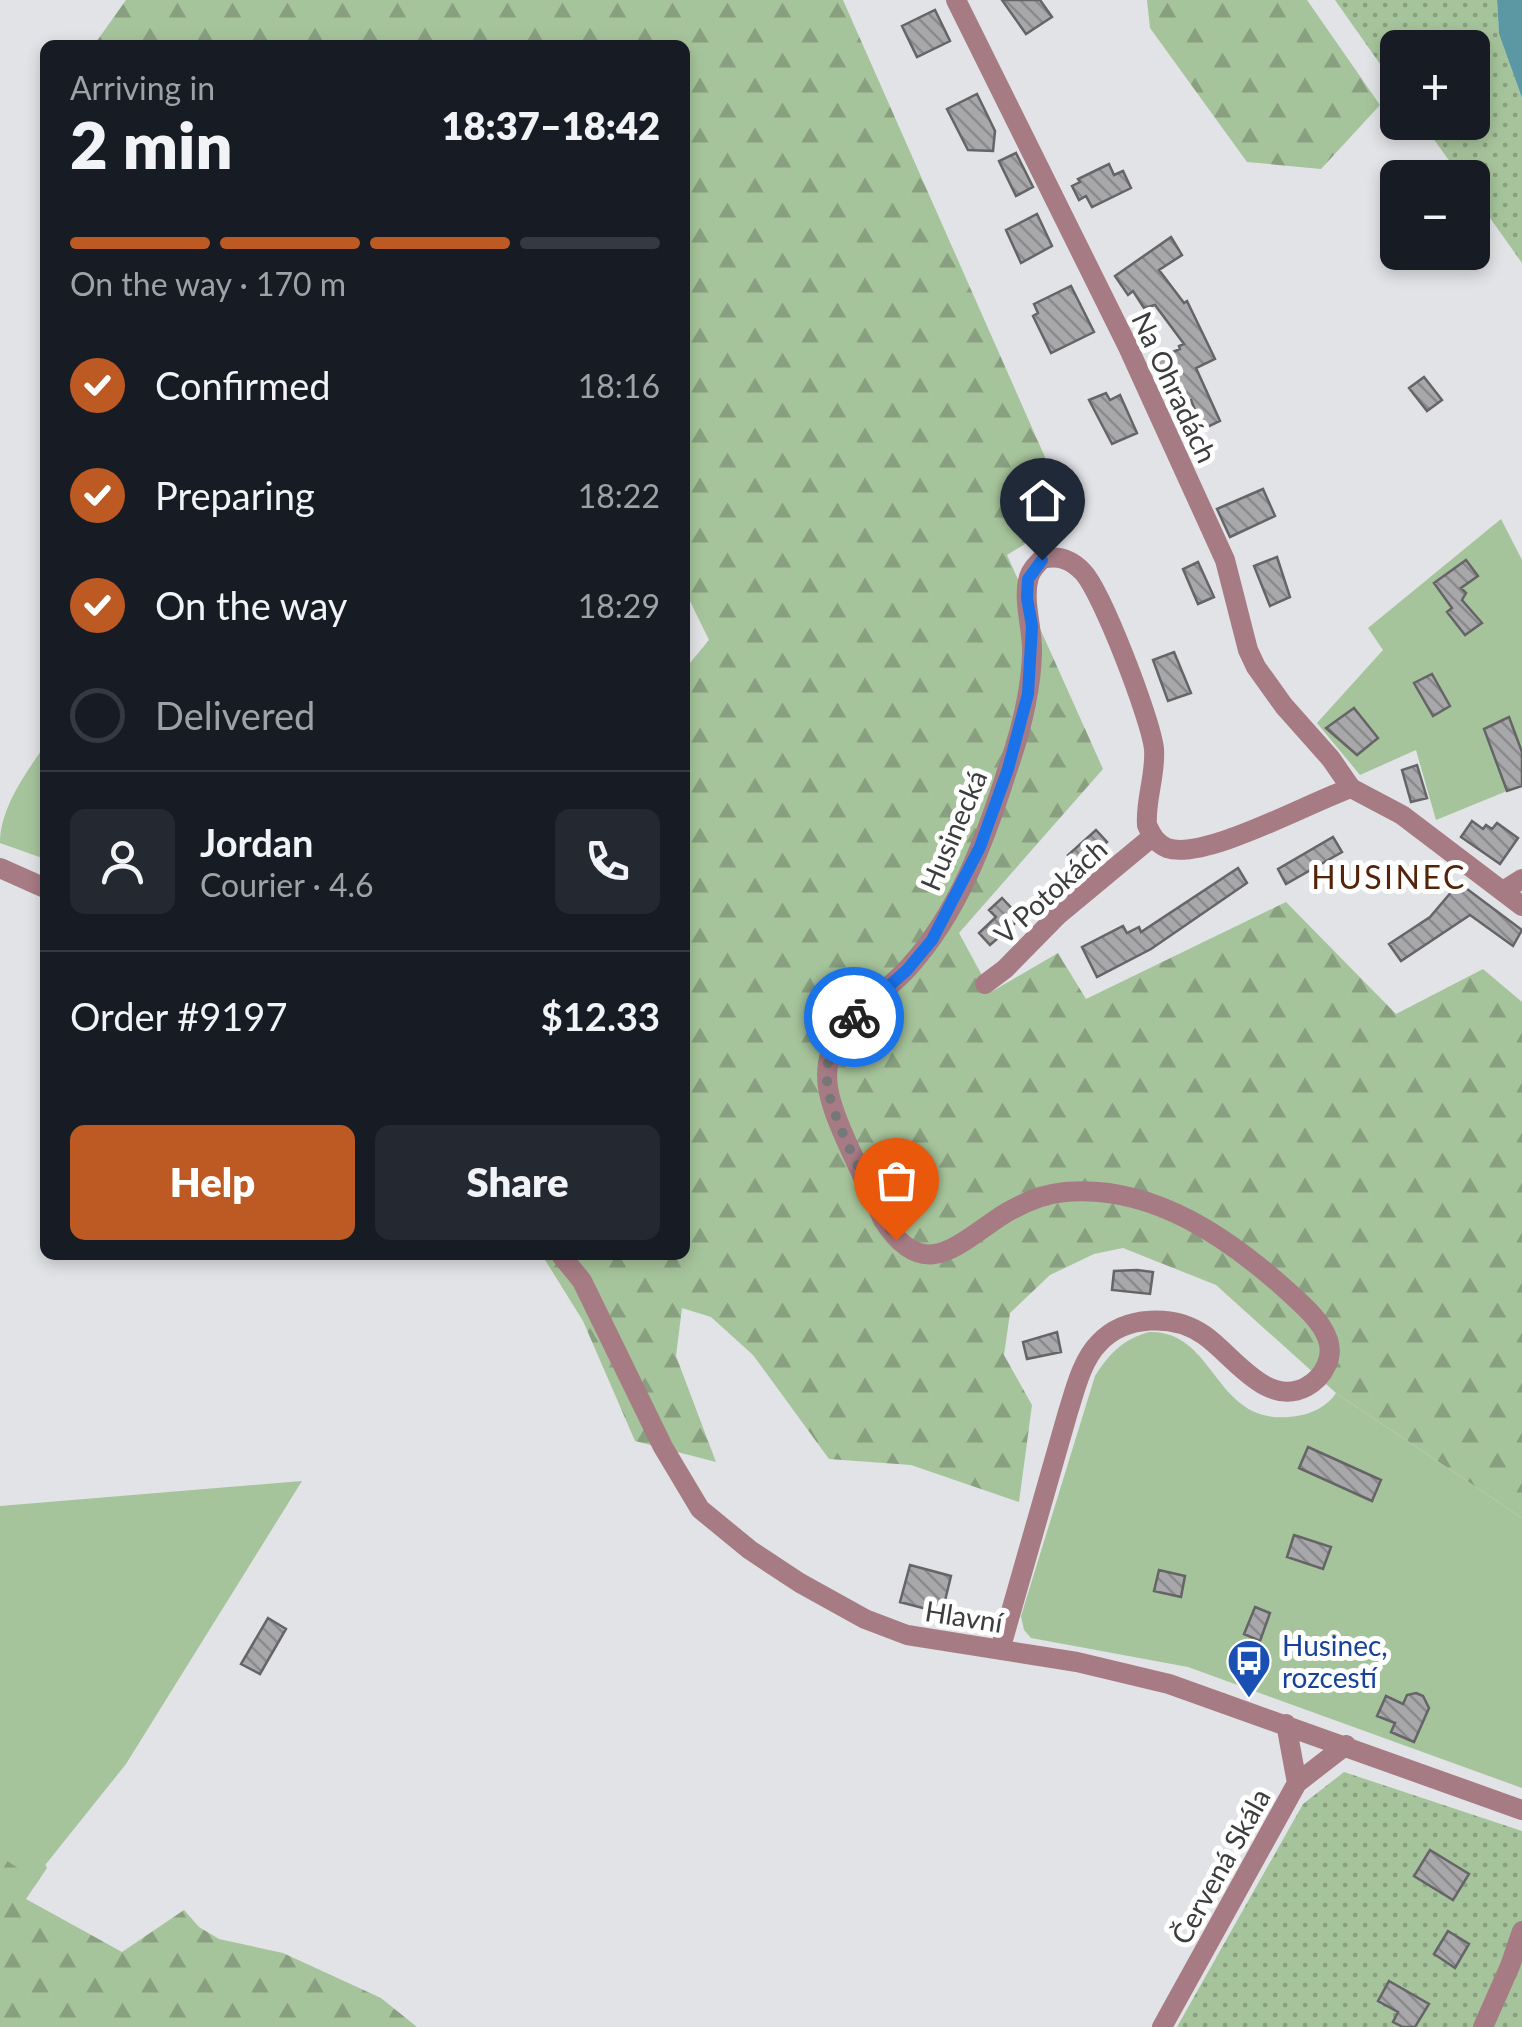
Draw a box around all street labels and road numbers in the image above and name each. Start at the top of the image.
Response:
street label: Na Ohradách [1125,306,1225,468]
street label: Husinecká [912,765,994,895]
street label: V Potokách [987,832,1113,950]
street label: Hlavní [923,1593,1007,1639]
street label: Červená Skála [1163,1782,1277,1950]

